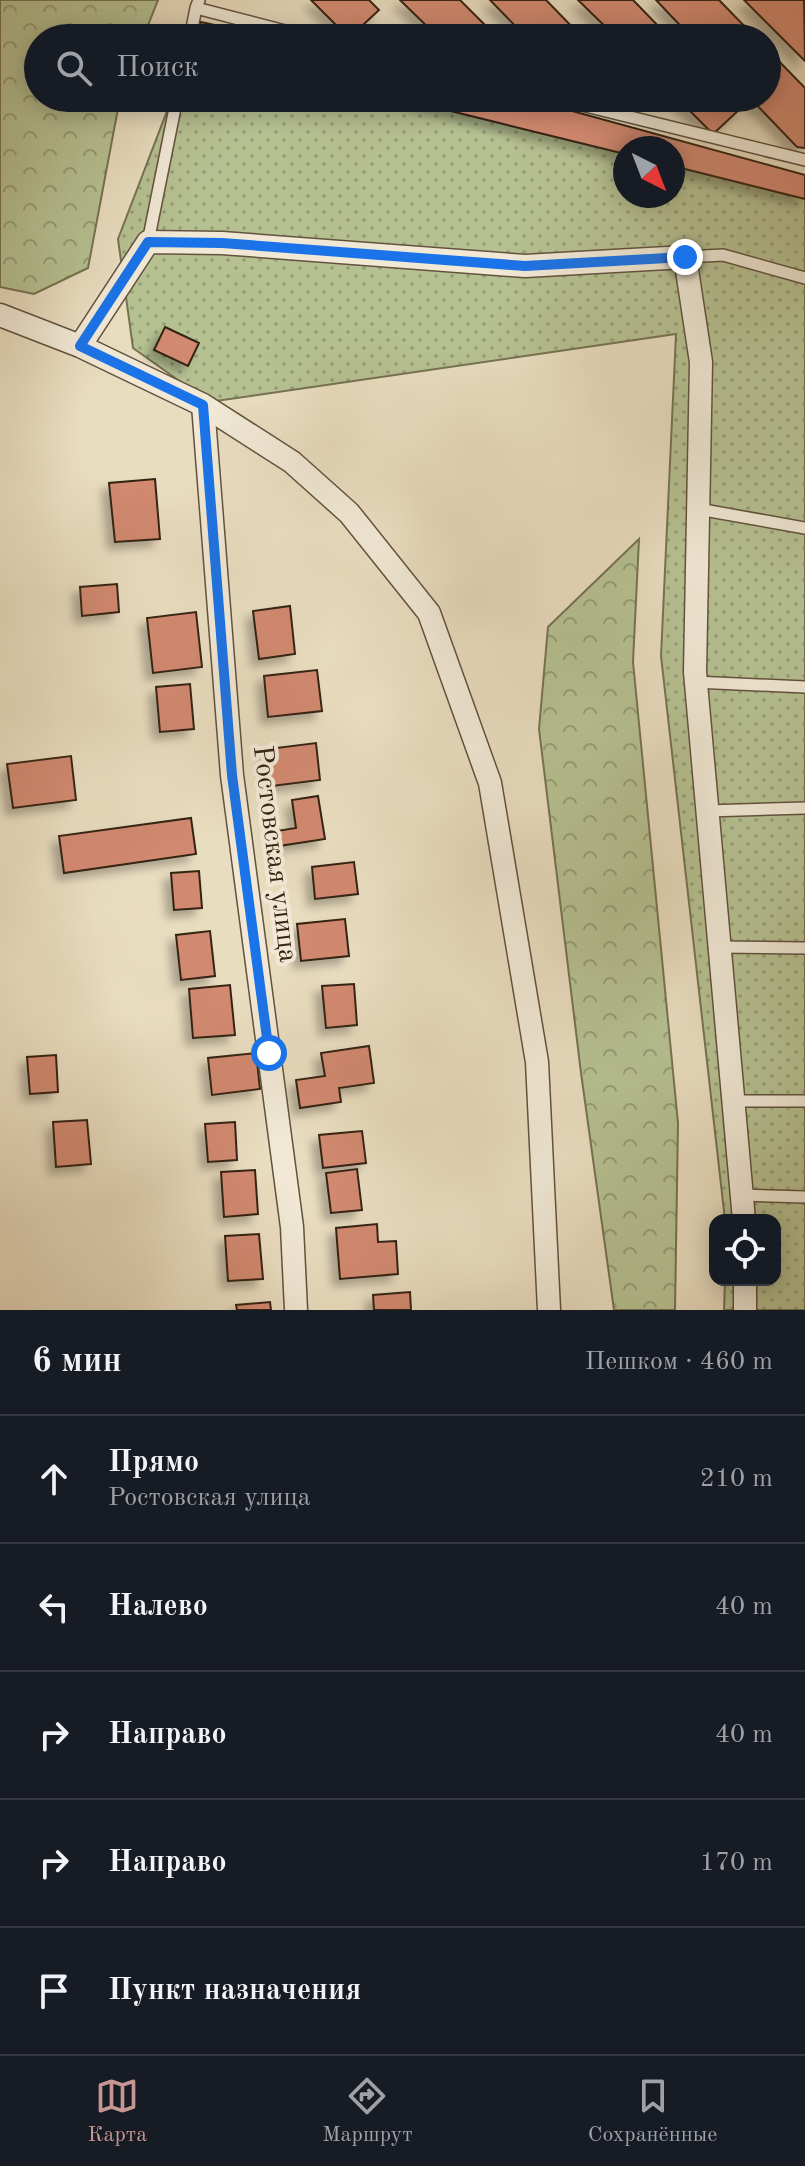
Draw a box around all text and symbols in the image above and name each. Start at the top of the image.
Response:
search box [24,24,781,112]
icon: search [52,46,96,90]
text: Поиск [116,53,199,83]
north arrow [613,136,685,208]
route end [667,239,703,275]
street label: Ростовская улица [247,744,301,964]
route start [251,1035,287,1071]
map controls [709,1214,781,1286]
button: locate [709,1214,781,1286]
text: 6 мин [32,1345,122,1379]
text: Пешком · 460 m [585,1349,773,1375]
text: Прямо [108,1448,199,1478]
icon: ahead [32,1457,76,1501]
text: 210 m [700,1466,773,1492]
text: Ростовская улица [108,1485,311,1511]
icon: left [32,1585,76,1629]
text: Налево [108,1592,208,1622]
text: 40 m [715,1594,773,1620]
icon: right [32,1713,76,1757]
text: Направо [108,1720,227,1750]
text: 40 m [715,1722,773,1748]
icon: right [32,1841,76,1885]
text: Направо [108,1848,227,1878]
text: 170 m [700,1850,773,1876]
icon: arrive [32,1969,76,2013]
text: Пункт назначения [108,1976,361,2006]
tab: Карта [88,2074,147,2149]
tab: Маршрут [322,2074,413,2149]
tab: Сохранённые [588,2074,717,2149]

